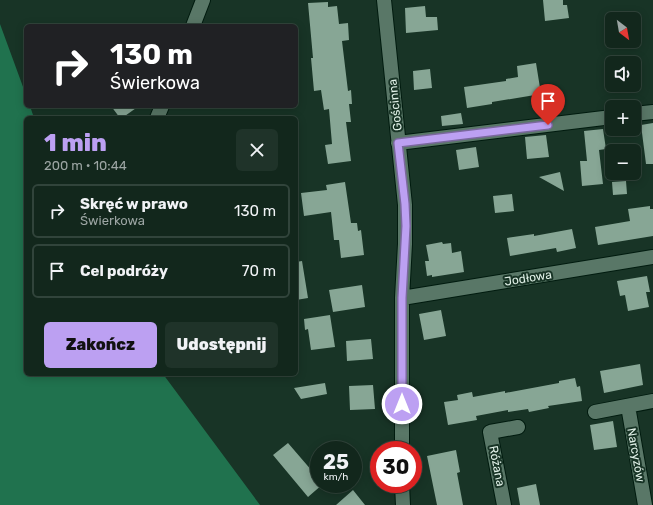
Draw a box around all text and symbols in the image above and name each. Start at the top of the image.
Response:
north arrow [605,12,641,48]
map controls [605,12,641,180]
text: 130 m [110,38,193,71]
icon: right [44,40,96,92]
button: sound [605,56,641,92]
text: Świerkowa [110,72,200,94]
street label: Gościnna [385,78,405,132]
pin [531,84,565,125]
icon: arrive [537,90,559,112]
button: + [605,100,641,136]
text: 1 min [44,129,107,157]
button: close [236,129,278,171]
button: − [605,144,641,180]
text: 200 m · 10:44 [44,158,127,173]
text: Skręć w prawo [80,195,188,213]
icon: right [46,200,68,222]
text: 130 m [234,202,276,220]
text: Świerkowa [80,213,145,228]
icon: arrive [46,260,68,282]
text: Cel podróży [80,262,168,280]
text: 70 m [242,262,276,280]
street label: Jodłowa [503,267,553,289]
button: Zakończ [44,322,157,368]
button: Udostępnij [165,322,278,368]
position arrow [381,383,423,425]
street label: Narcyzów [624,427,648,484]
speed limit sign: 30 [370,441,422,493]
street label: Różana [486,444,508,488]
text: 25 [323,450,349,474]
text: km/h [324,471,348,483]

